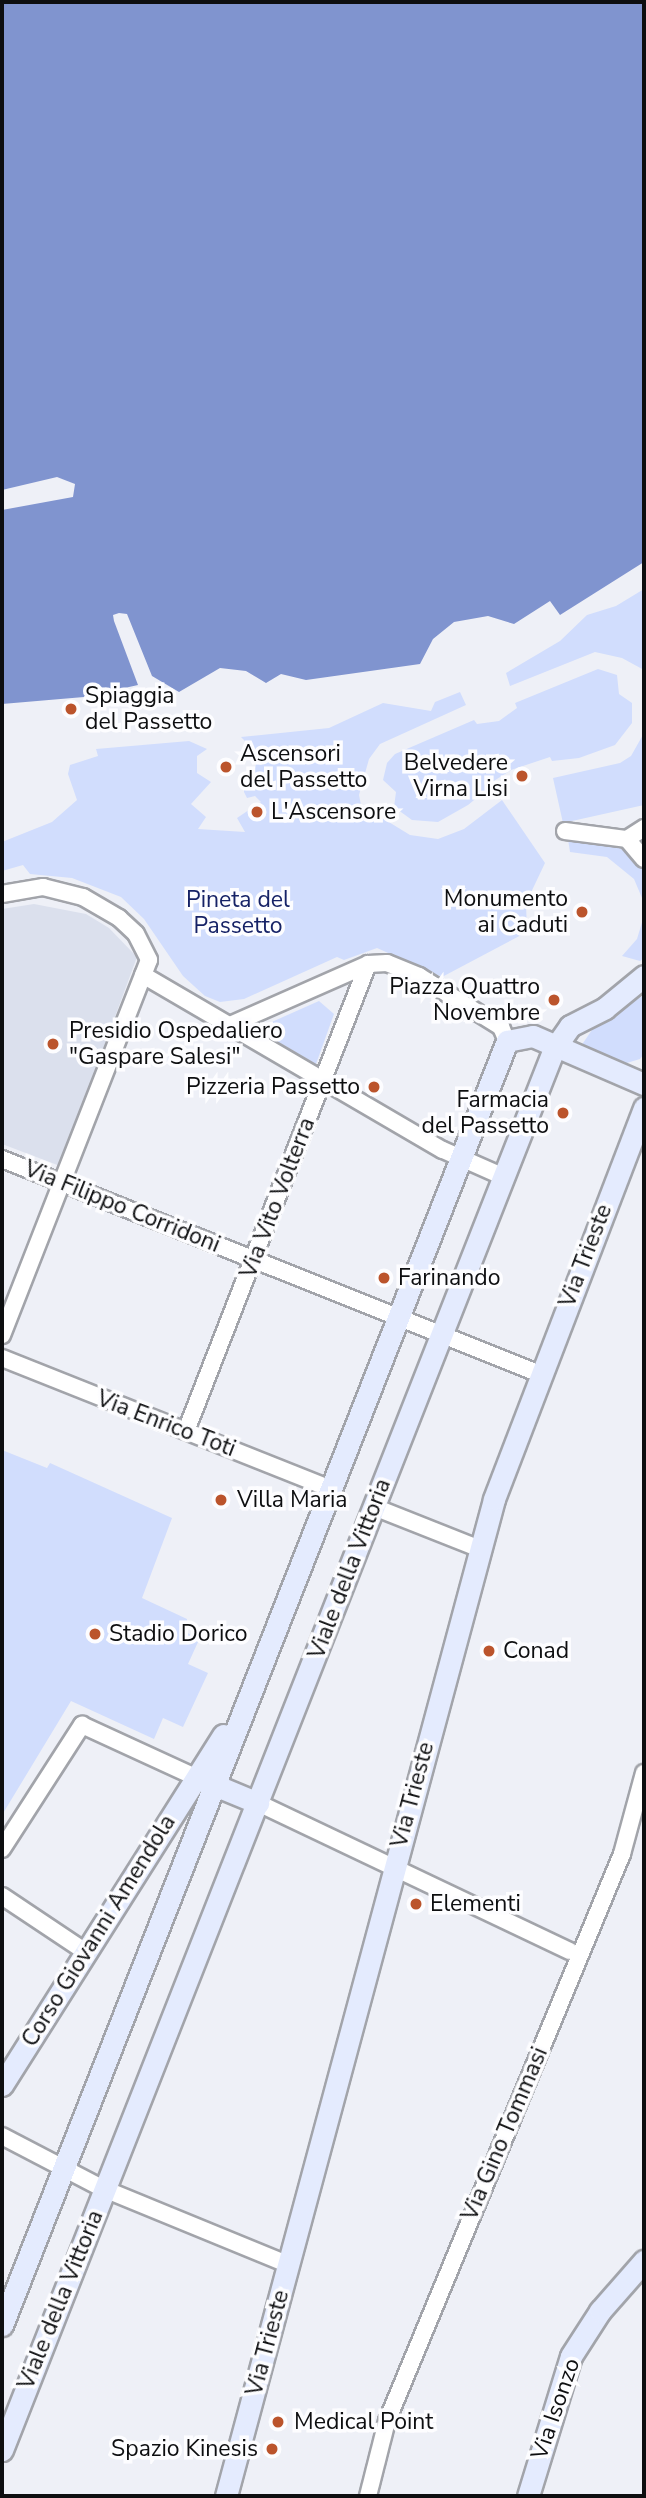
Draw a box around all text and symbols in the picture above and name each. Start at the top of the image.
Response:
place label: Spiaggia del Passetto [85,682,212,736]
marker: Spiaggia del Passetto [63,701,79,717]
place label: Ascensori del Passetto [240,740,367,794]
place label: Belvedere Virna Lisi [404,749,508,803]
marker: Ascensori del Passetto [218,759,234,775]
marker: Belvedere Virna Lisi [514,768,530,784]
place label: L'Ascensore [271,798,396,826]
marker: L'Ascensore [249,804,265,820]
place label: Monumento ai Caduti [444,885,568,939]
park label: Pineta del Passetto [186,886,290,940]
marker: Monumento ai Caduti [574,904,590,920]
place label: Piazza Quattro Novembre [389,973,540,1027]
marker: Piazza Quattro Novembre [546,992,562,1008]
place label: Presidio Ospedaliero "Gaspare Salesi" [69,1017,283,1071]
marker: Presidio Ospedaliero "Gaspare Salesi" [43,1034,63,1054]
place label: Pizzeria Passetto [186,1073,360,1101]
marker: Pizzeria Passetto [366,1079,382,1095]
place label: Farmacia del Passetto [422,1086,549,1140]
marker: Farmacia del Passetto [555,1105,571,1121]
street label: Via Vito Volterra [235,1114,321,1282]
street label: Via Filippo Corridoni [20,1155,224,1259]
street label: Via Trieste [554,1201,618,1311]
place label: Farinando [398,1264,500,1292]
marker: Farinando [376,1270,392,1286]
street label: Via Enrico Toti [93,1385,239,1463]
street label: Viale della Vittoria [303,1475,397,1663]
place label: Villa Maria [237,1486,348,1514]
marker: Villa Maria [211,1490,231,1510]
place label: Stadio Dorico [109,1620,247,1648]
marker: Stadio Dorico [87,1626,103,1642]
place label: Conad [503,1637,569,1665]
marker: Conad [481,1643,497,1659]
street label: Via Trieste [386,1739,440,1851]
street label: Corso Giovanni Amendola [16,1810,182,2052]
place label: Elementi [430,1890,521,1918]
marker: Elementi [408,1896,424,1912]
street label: Via Gino Tommasi [456,2043,554,2225]
street label: Viale della Vittoria [12,2206,110,2394]
street label: Via Trieste [241,2287,295,2399]
street label: Via Isonzo [526,2355,586,2463]
place label: Medical Point [294,2408,433,2436]
marker: Medical Point [268,2412,288,2432]
place label: Spazio Kinesis [111,2435,258,2463]
marker: Spazio Kinesis [264,2441,280,2457]

